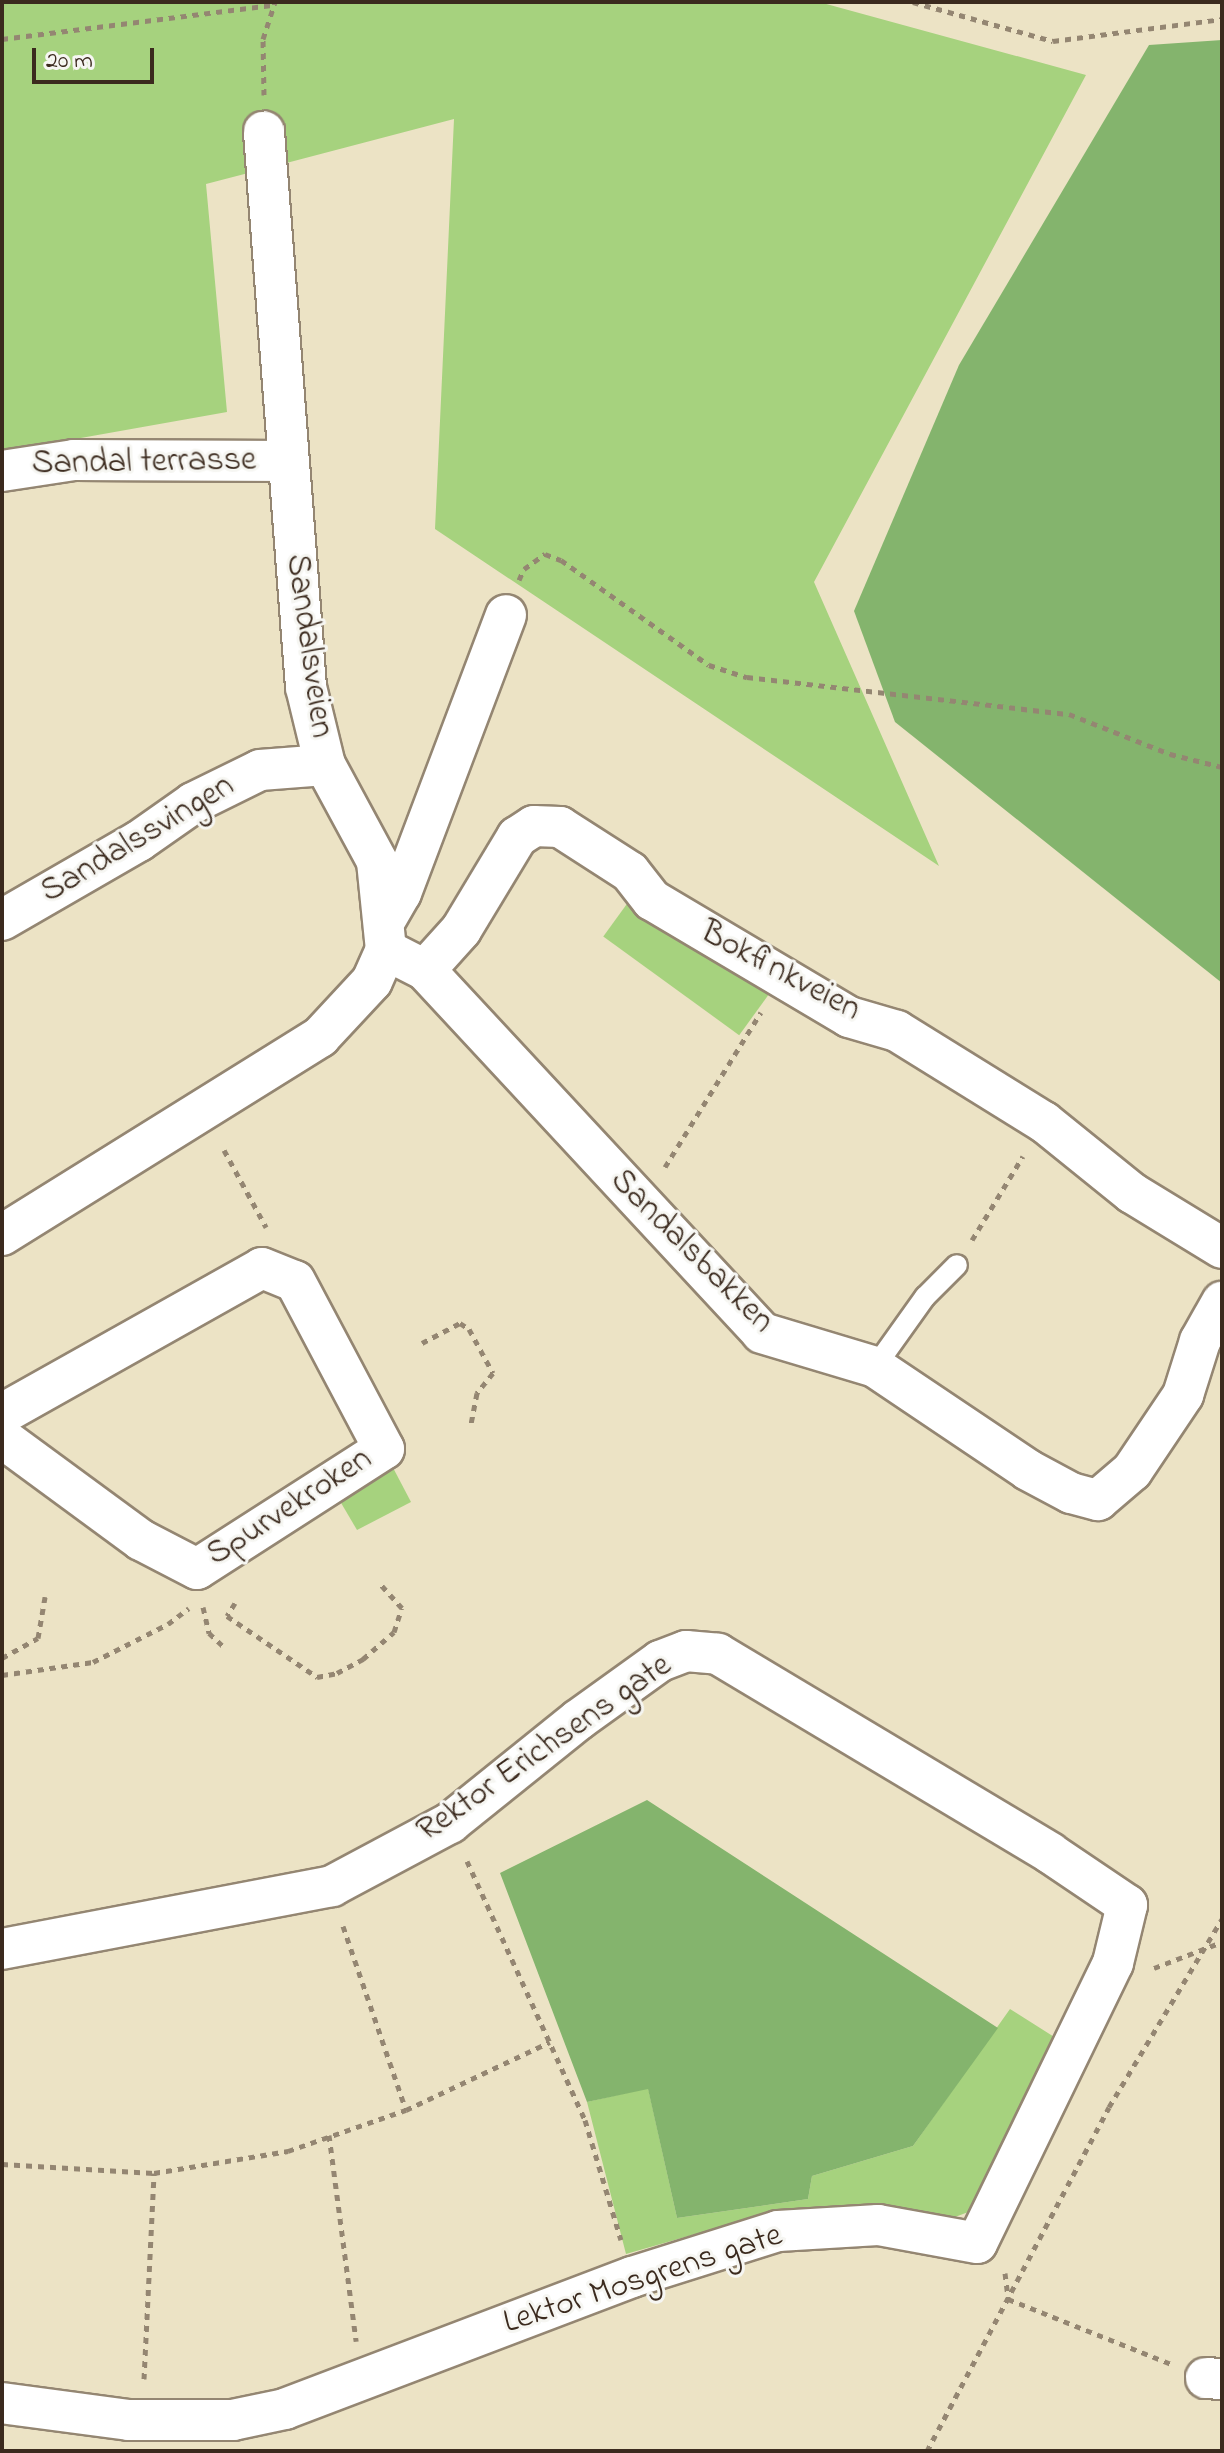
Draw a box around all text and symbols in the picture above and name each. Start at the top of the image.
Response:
scale bar [36,32,158,82]
text: 20 m [46,44,93,79]
street label: Sandal terrasse [31,441,257,485]
street label: Sandalsveien [275,552,341,740]
street label: Sandalssvingen [34,766,242,914]
street label: Bokfinkveien [693,913,867,1031]
street label: Sandalsbakken [600,1161,782,1343]
street label: Spurvekroken [200,1440,380,1576]
street label: Rektor Erichsens gate [410,1646,680,1852]
street label: Lektor Mosgrens gate [499,2216,787,2344]

